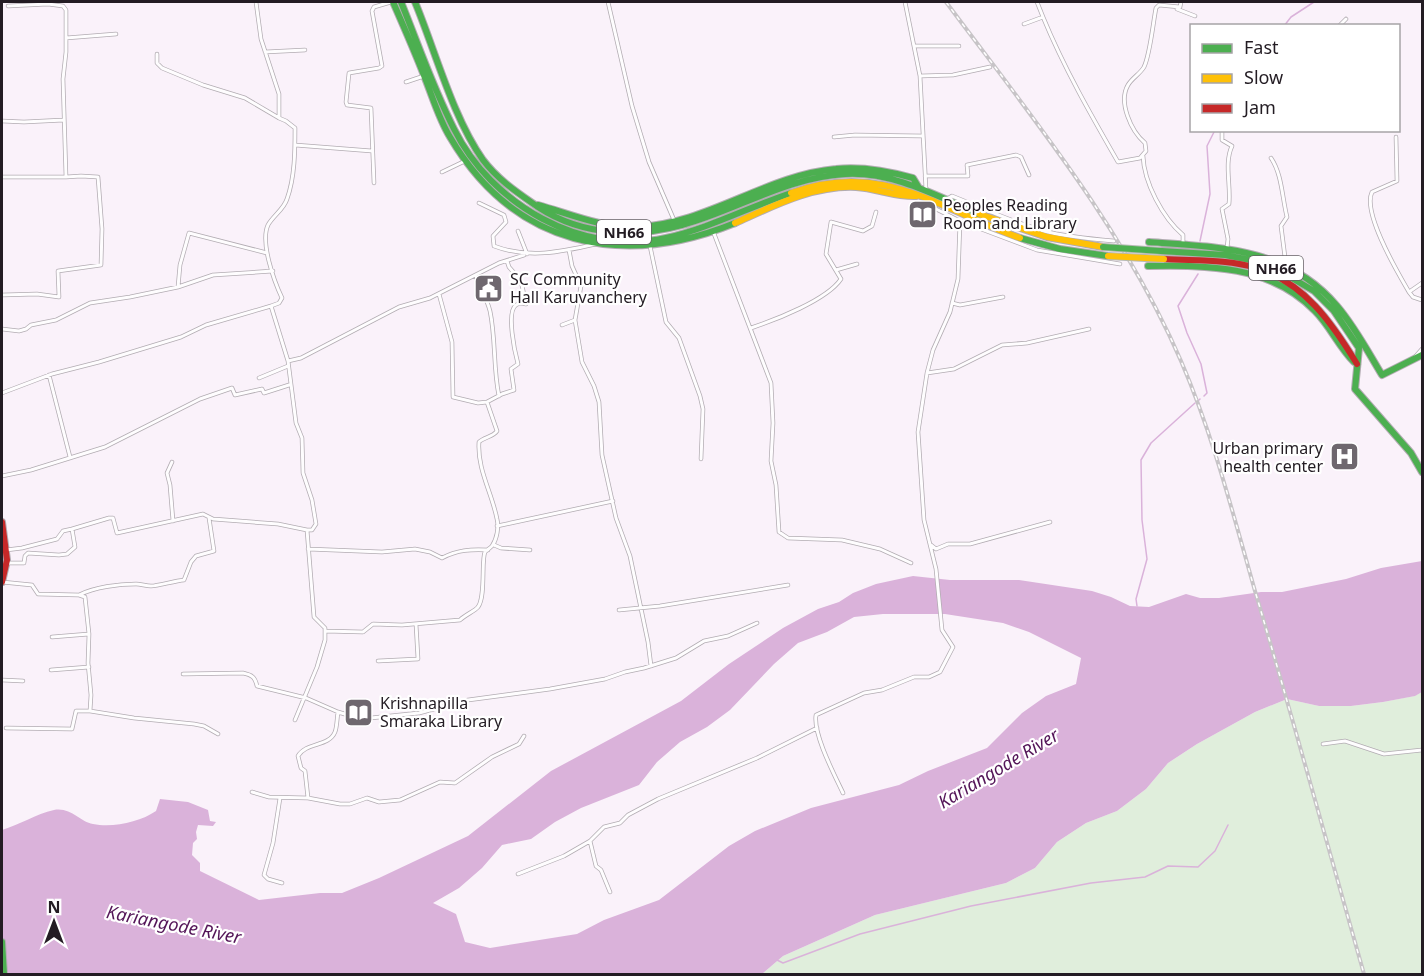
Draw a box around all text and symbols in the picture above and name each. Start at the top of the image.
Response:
legend [1190,24,1400,132]
text: Fast [1244,35,1279,59]
text: Slow [1244,65,1283,89]
text: Jam [1242,95,1276,119]
place label: Peoples Reading Room and Library [943,194,1078,234]
library icon: Peoples Reading Room and Library [906,198,938,230]
road number: NH66 [597,220,651,244]
road number: NH66 [1249,256,1303,280]
place label: SC Community Hall Karuvanchery [510,268,648,308]
public building icon: SC Community Hall Karuvanchery [473,272,505,304]
place label: Urban primary health center [1213,437,1324,477]
hospital icon: Urban primary health center [1328,441,1360,473]
place label: Krishnapilla Smaraka Library [380,692,503,732]
library icon: Krishnapilla Smaraka Library [343,696,375,728]
water label: Kariangode River [933,722,1064,814]
north arrow [24,892,84,952]
text: N [47,896,61,918]
water label: Kariangode River [104,899,244,949]

